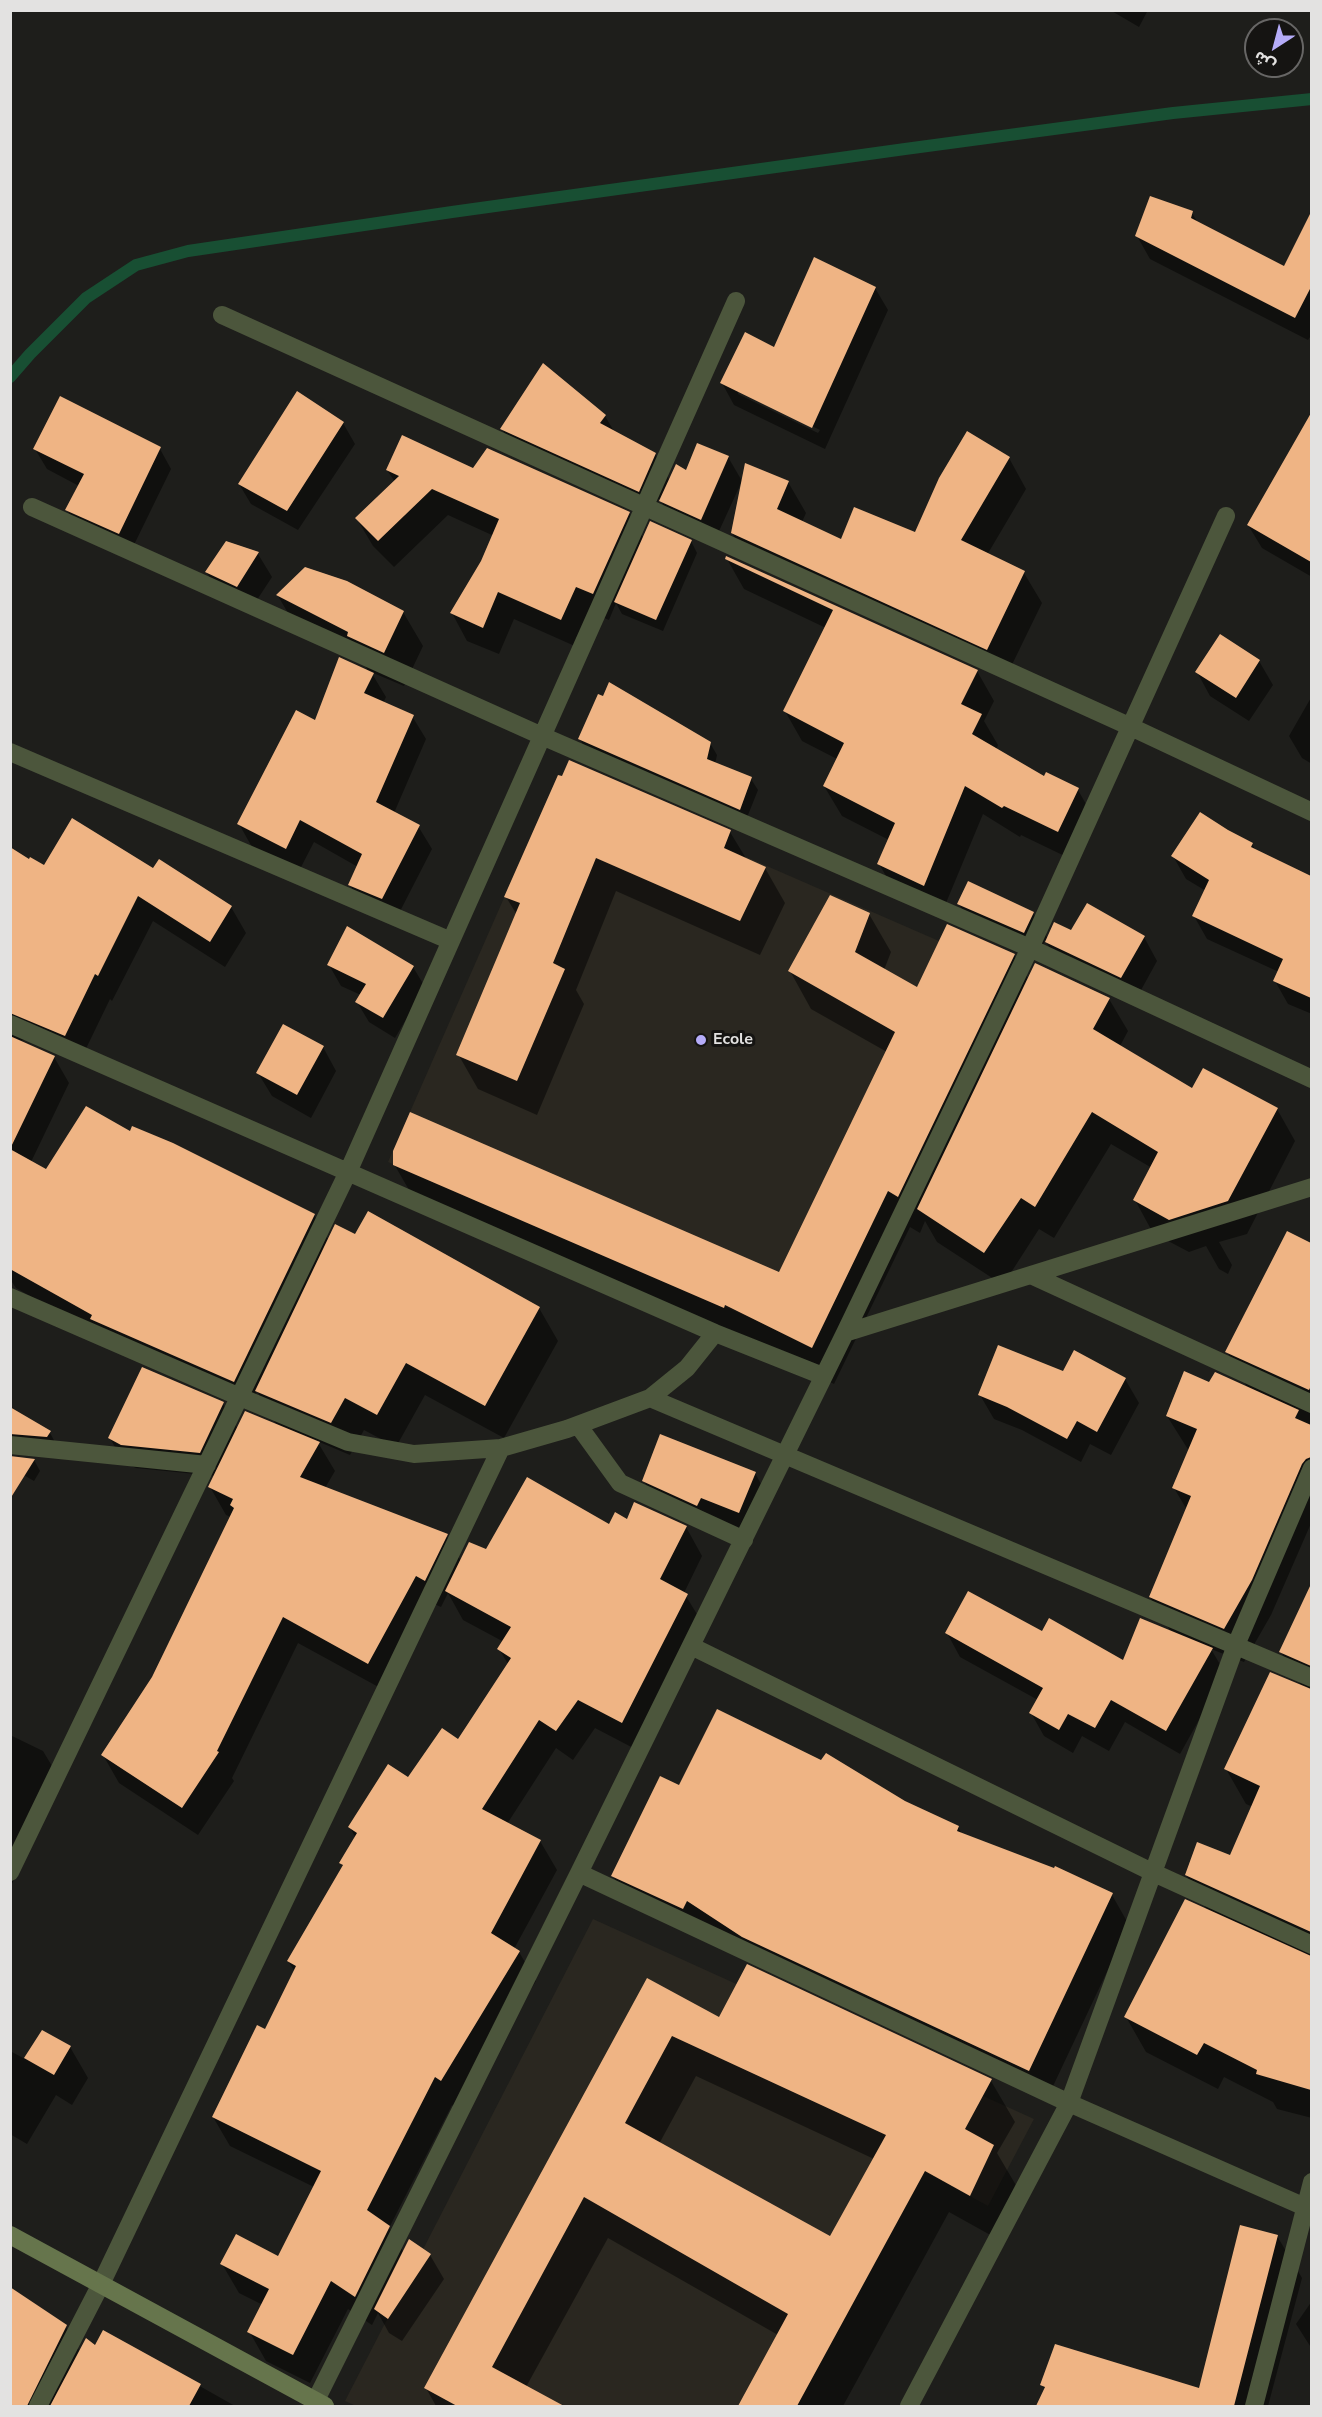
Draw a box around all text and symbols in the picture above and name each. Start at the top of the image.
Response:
north arrow [1244,18,1304,78]
text: ش [1249,46,1280,76]
place label: Ecole [713,1030,753,1050]
marker: Ecole [694,1033,708,1047]

